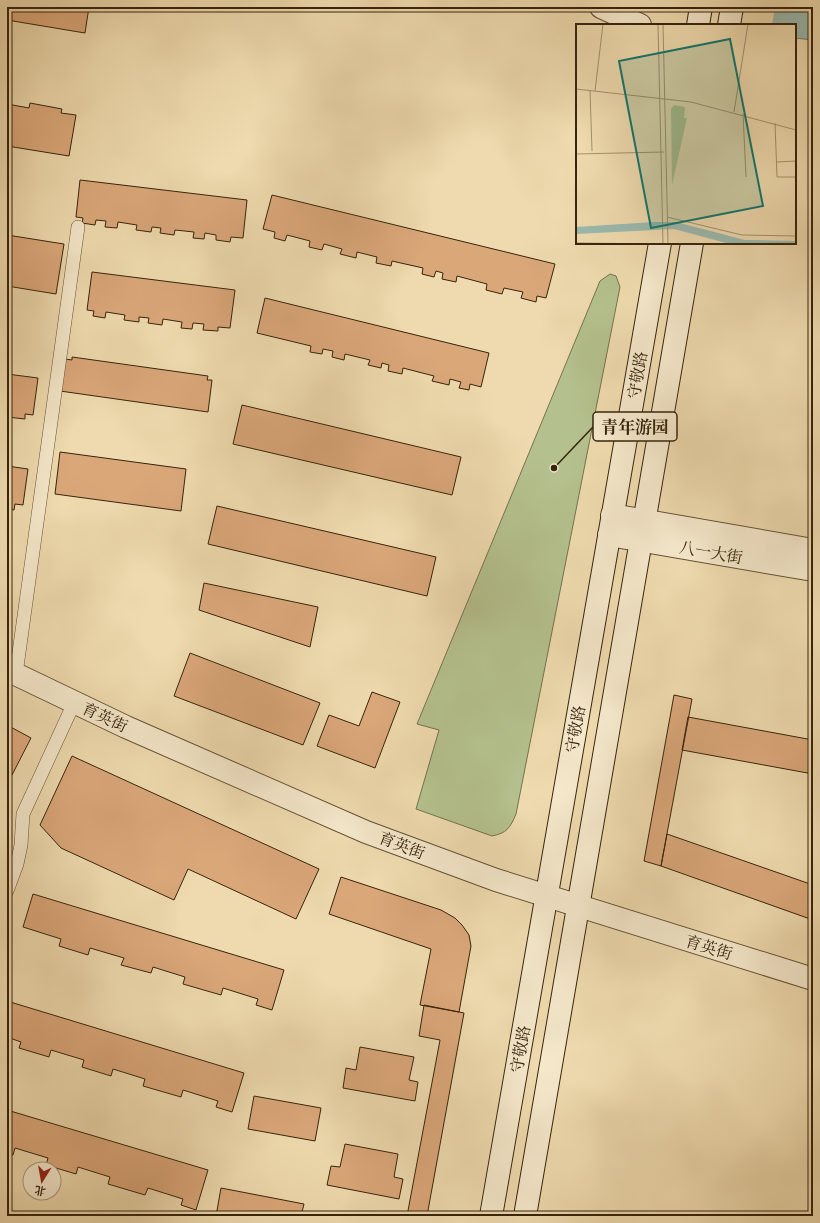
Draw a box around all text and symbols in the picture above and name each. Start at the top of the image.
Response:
inset map [576,24,796,244]
street label: 守敬路 [623,350,653,401]
callout: 青年游园 [593,412,677,441]
text: 青年游园 [601,416,669,439]
street label: 八一大街 [677,537,744,569]
street label: 育英街 [78,698,131,738]
street label: 守敬路 [561,704,591,755]
street label: 育英街 [375,827,428,865]
street label: 育英街 [683,930,735,965]
street label: 守敬路 [506,1024,536,1075]
north arrow [22,1161,62,1201]
text: 北 [33,1182,47,1199]

